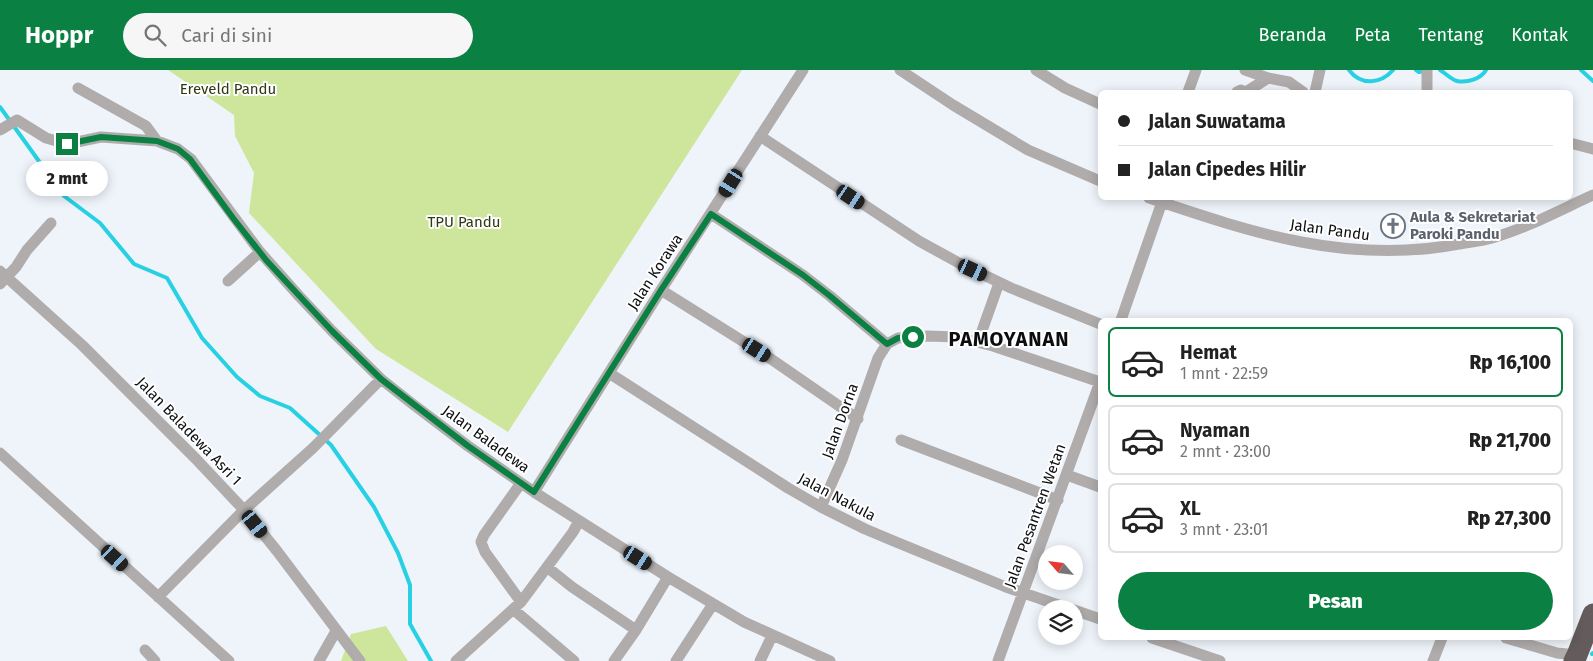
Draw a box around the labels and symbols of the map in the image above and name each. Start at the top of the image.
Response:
park label: Ereveld Pandu [180,80,276,98]
route end [56,133,78,155]
callout: 2 mnt [26,162,108,196]
car [716,166,745,200]
car [834,182,867,212]
place label: Aula & Sekretariat Paroki Pandu [1409,208,1536,243]
park label: TPU Pandu [428,213,500,231]
church icon: Aula & Sekretariat Paroki Pandu [1380,213,1406,239]
street label: Jalan Pandu [1289,215,1371,245]
street label: Jalan Korawa [624,230,686,314]
car [956,257,989,283]
route start [902,326,924,348]
district label: PAMOYANAN [948,327,1070,351]
car [740,336,773,364]
street label: Jalan Baladewa Asri 1 [133,373,245,489]
street label: Jalan Dorna [818,381,862,461]
street label: Jalan Baladewa [439,401,533,477]
street label: Jalan Pesantren Wetan [1000,441,1070,591]
street label: Jalan Nakula [795,469,879,525]
car [239,508,270,540]
car [98,542,131,574]
car [621,544,654,572]
north arrow [1038,545,1082,590]

